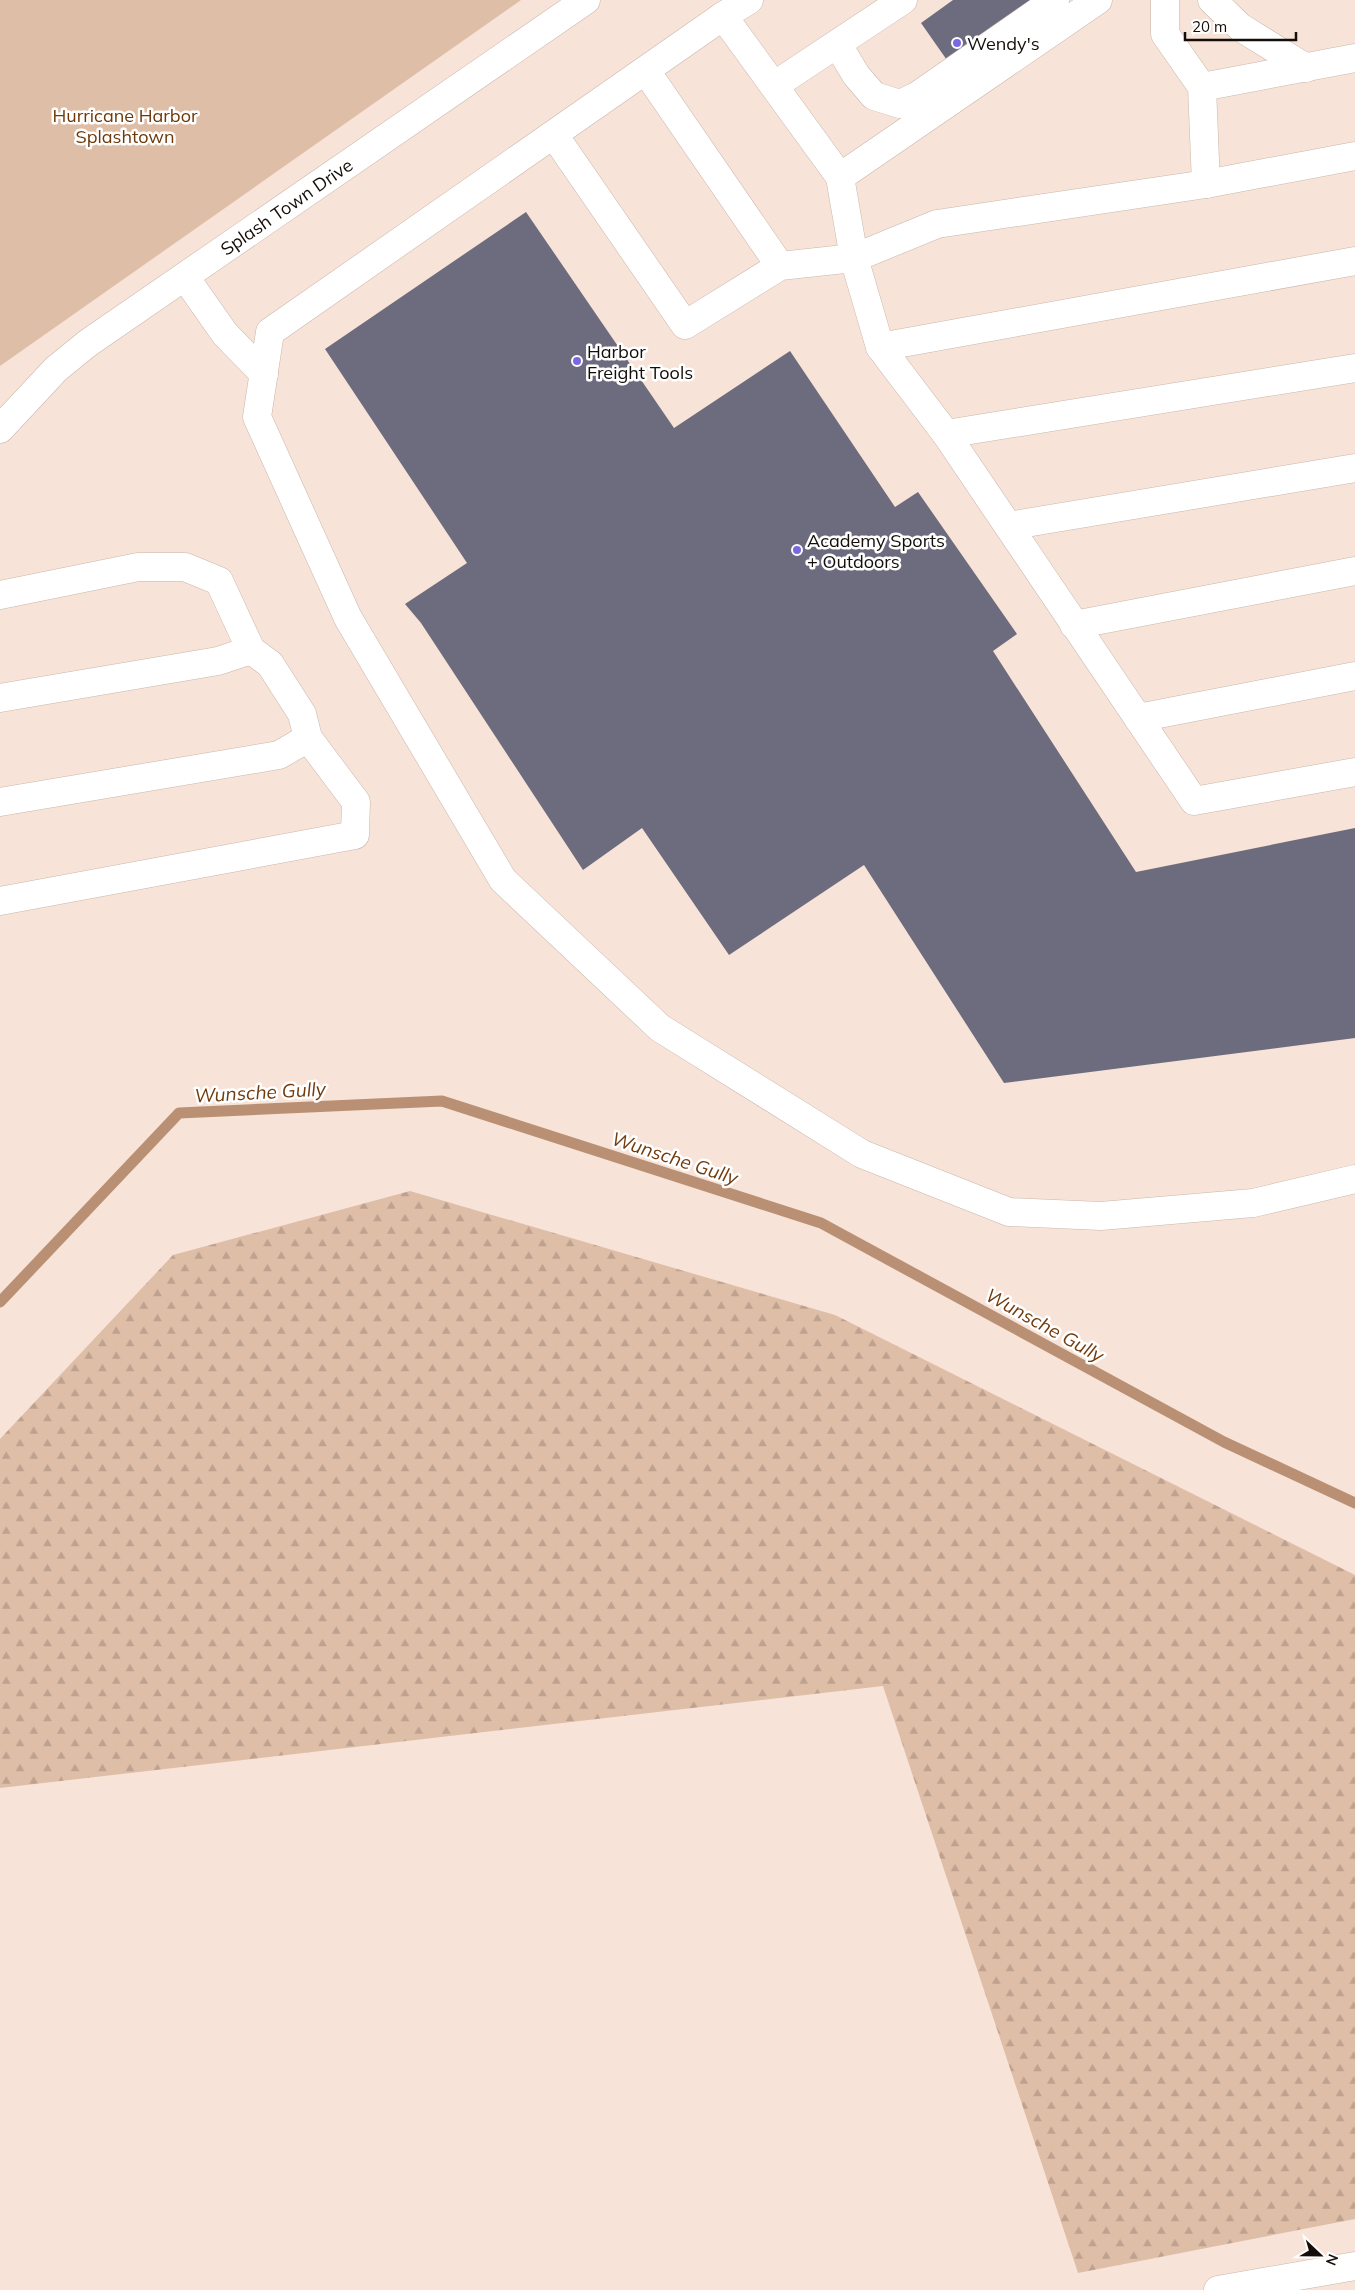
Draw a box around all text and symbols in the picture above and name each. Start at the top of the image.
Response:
scale bar [1185,10,1296,42]
text: 20 m [1192,17,1227,36]
place label: Wendy's [967,32,1040,55]
marker: Wendy's [951,37,963,49]
park label: Hurricane Harbor Splashtown [53,104,198,148]
street label: Splash Town Drive [216,153,357,260]
place label: Harbor Freight Tools [587,340,693,384]
marker: Harbor Freight Tools [571,355,583,367]
place label: Academy Sports + Outdoors [807,529,945,573]
marker: Academy Sports + Outdoors [791,544,803,556]
water label: Wunsche Gully [194,1077,327,1107]
water label: Wunsche Gully [609,1126,742,1190]
water label: Wunsche Gully [982,1283,1109,1368]
north arrow [1295,2230,1345,2280]
text: N [1322,2252,1342,2268]

